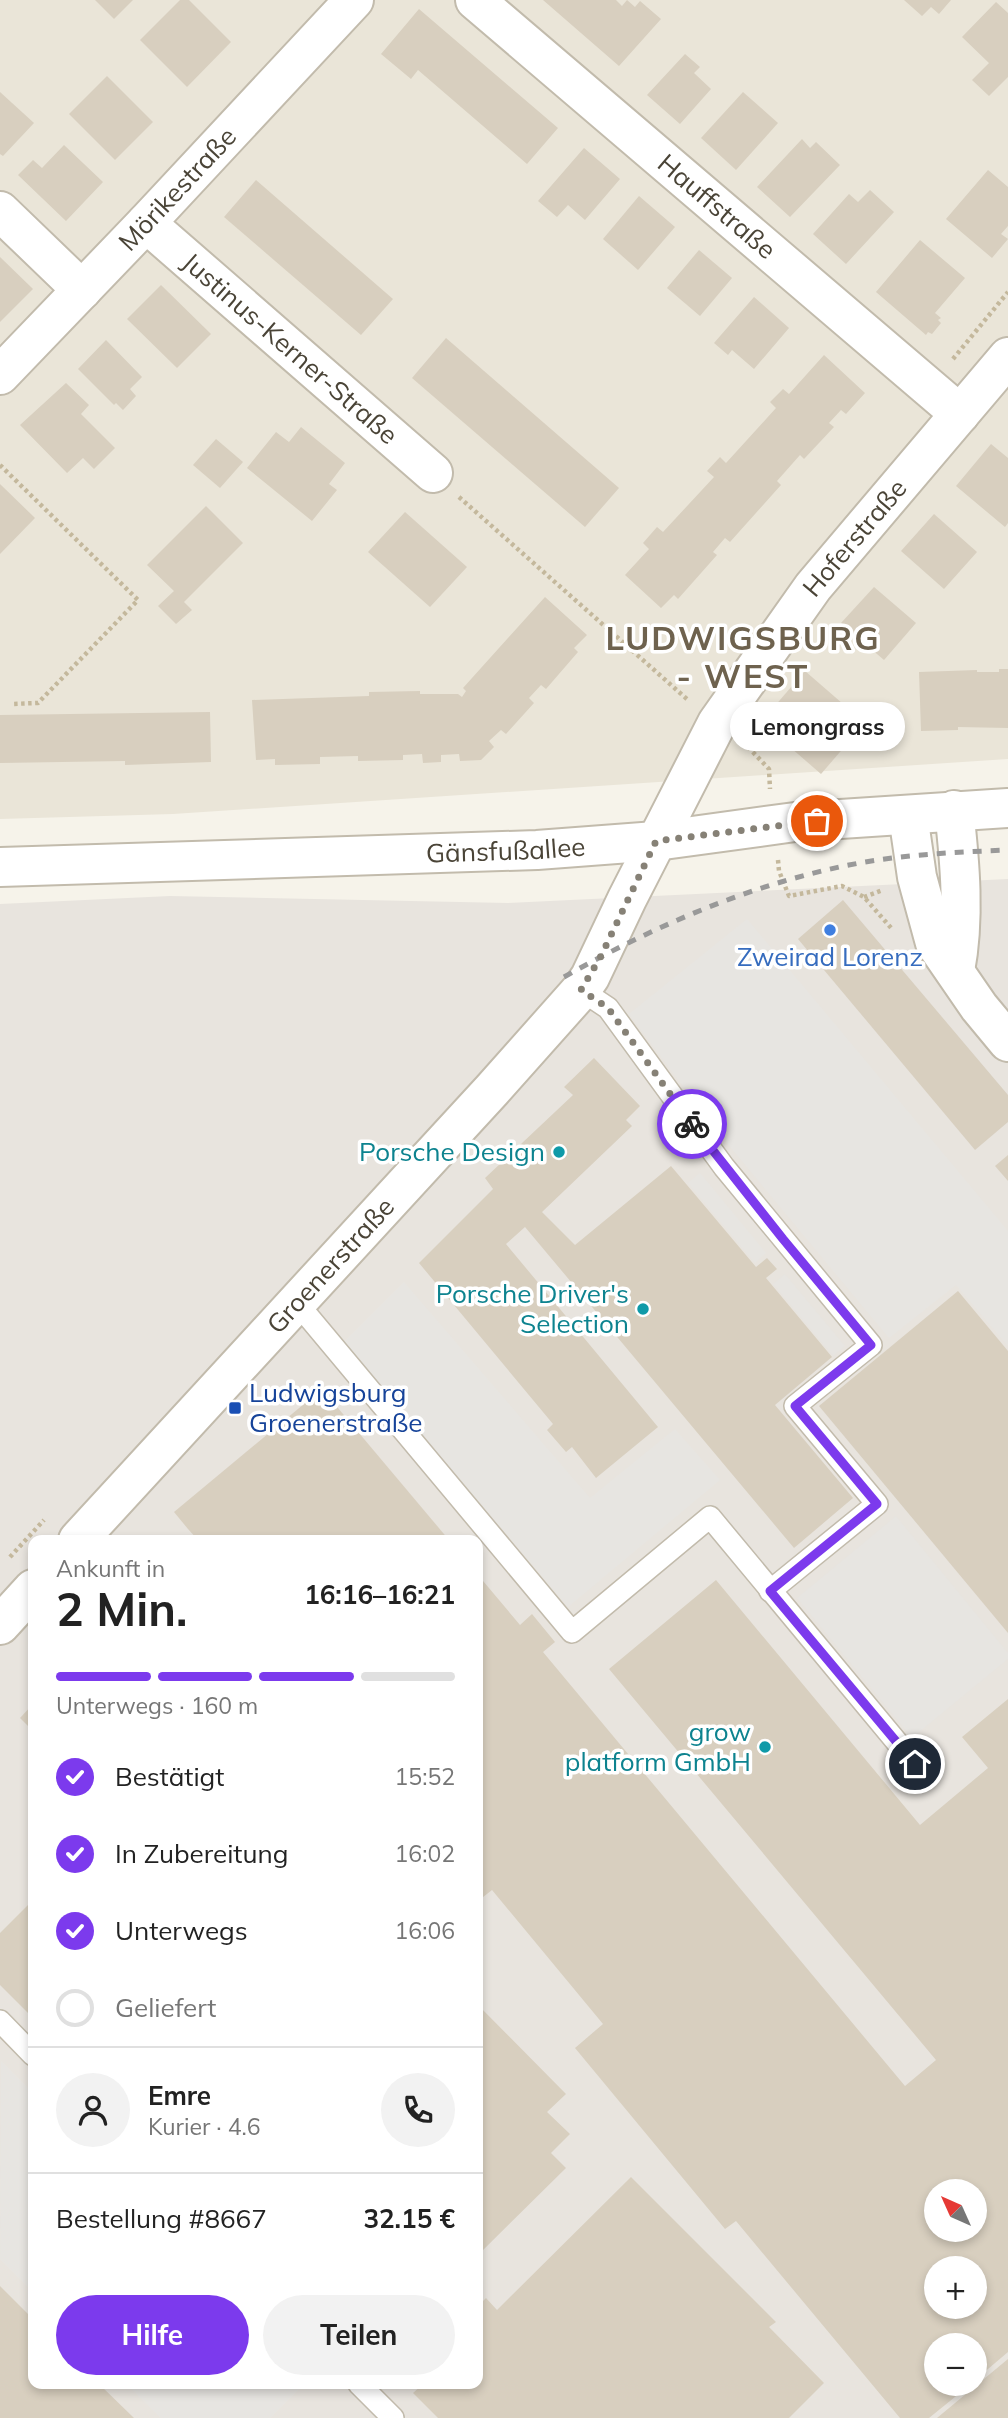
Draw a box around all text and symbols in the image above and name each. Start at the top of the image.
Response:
street label: Mörikestraße [111,120,243,258]
street label: Hauffstraße [651,146,783,266]
street label: Justinus-Kerner-Straße [176,245,405,451]
street label: Hoferstraße [795,472,913,603]
district label: LUDWIGSBURG - WEST [605,617,881,696]
callout: Lemongrass [730,702,904,751]
text: Lemongrass [750,712,885,741]
pin [787,791,847,851]
icon: bag [798,802,836,840]
street label: Gänsfußallee [426,829,587,870]
marker: Zweirad Lorenz [822,922,838,938]
place label: Zweirad Lorenz [737,940,923,973]
courier [657,1089,727,1159]
icon: bike [673,1105,711,1143]
place label: Porsche Design [359,1135,545,1168]
marker: Porsche Design [551,1144,567,1160]
street label: Groenerstraße [259,1190,401,1340]
place label: Porsche Driver's Selection [436,1277,629,1340]
marker: Porsche Driver's Selection [635,1301,651,1317]
place label: Ludwigsburg Groenerstraße [249,1376,422,1439]
marker: Ludwigsburg Groenerstraße [227,1400,243,1416]
text: Ankunft in [56,1554,165,1583]
text: 16:16–16:21 [304,1578,455,1611]
text: 2 Min. [56,1580,187,1638]
text: Unterwegs · 160 m [56,1691,258,1720]
place label: grow platform GmbH [565,1715,751,1778]
pin [885,1734,945,1794]
marker: grow platform GmbH [757,1739,773,1755]
icon: home [896,1745,934,1783]
icon: check [56,1758,94,1796]
text: Bestätigt [115,1760,224,1793]
text: 15:52 [395,1762,455,1791]
icon: check [56,1835,94,1873]
text: In Zubereitung [115,1837,288,1870]
text: 16:02 [395,1839,455,1868]
icon: check [56,1912,94,1950]
text: Unterwegs [115,1914,248,1947]
text: 16:06 [395,1916,455,1945]
text: Geliefert [115,1991,216,2024]
button: person [56,2073,130,2147]
button: phone [381,2073,455,2147]
text: Emre [148,2079,211,2112]
text: Kurier · 4.6 [148,2112,260,2141]
north arrow [924,2179,987,2242]
map controls [924,2179,987,2396]
text: Bestellung #8667 [56,2202,267,2235]
text: 32.15 € [363,2202,455,2235]
button: + [924,2256,987,2319]
button: Hilfe [56,2295,249,2375]
button: Teilen [263,2295,455,2375]
button: − [924,2333,987,2396]

